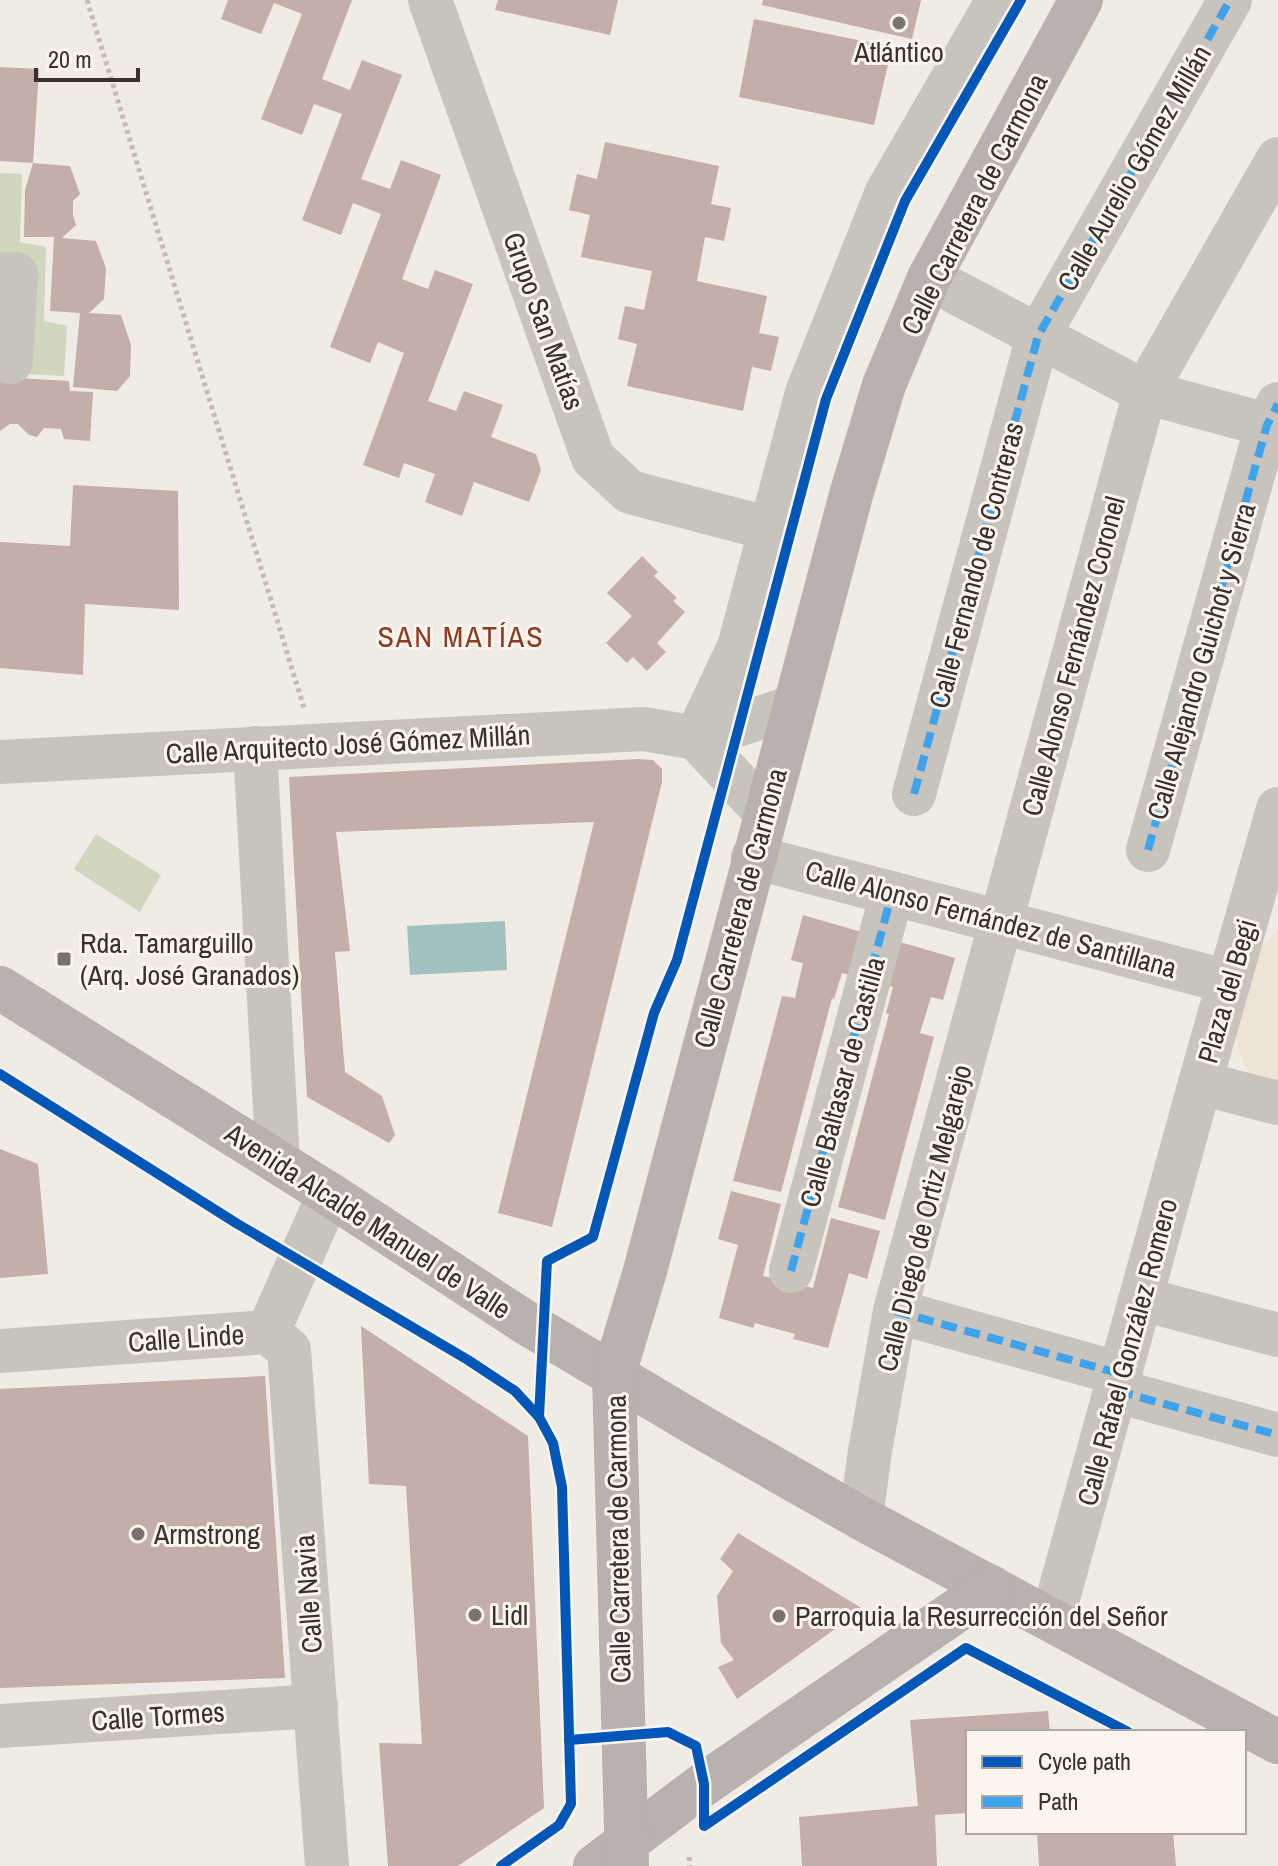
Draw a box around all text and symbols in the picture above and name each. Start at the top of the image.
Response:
marker: Atlántico [890,14,908,32]
scale bar [36,32,138,82]
place label: Atlántico [853,33,944,71]
street label: Calle Aurelio Gómez Millán [1048,38,1220,298]
text: 20 m [48,43,92,75]
street label: Calle Carretera de Carmona [892,67,1056,341]
street label: Grupo San Matías [494,227,594,415]
street label: Calle Fernando de Contreras [919,418,1033,712]
street label: Calle Alonso Fernández Coronel [1012,492,1134,820]
street label: Calle Alejandro Guichot y Sierra [1138,498,1265,824]
district label: SAN MATÍAS [377,616,545,656]
street label: Calle Arquitecto José Gómez Millán [165,715,531,773]
street label: Calle Carretera de Carmona [684,764,796,1052]
street label: Calle Alonso Fernández de Santillana [801,851,1181,987]
street label: Plaza del Begi [1188,915,1266,1067]
place label: Rda. Tamarguillo (Arq. José Granados) [80,924,300,994]
marker: Rda. Tamarguillo (Arq. José Granados) [55,950,73,968]
street label: Calle Baltasar de Castilla [790,952,894,1211]
street label: Calle Diego de Ortiz Melgarejo [867,1060,981,1376]
street label: Avenida Alcalde Manuel de Valle [217,1114,518,1328]
street label: Calle Rafael González Romero [1068,1194,1186,1510]
street label: Calle Linde [127,1315,245,1361]
street label: Calle Carretera de Carmona [596,1394,640,1683]
place label: Armstrong [153,1515,260,1553]
marker: Armstrong [129,1525,147,1543]
street label: Calle Navia [285,1533,331,1655]
place label: Lidl [491,1596,528,1634]
place label: Parroquia la Resurrección del Señor [795,1597,1168,1635]
marker: Lidl [466,1606,484,1624]
marker: Parroquia la Resurrección del Señor [770,1607,788,1625]
street label: Calle Tormes [90,1692,226,1740]
legend [966,1730,1246,1834]
text: Cycle path [1038,1745,1131,1777]
text: Path [1038,1785,1079,1817]

